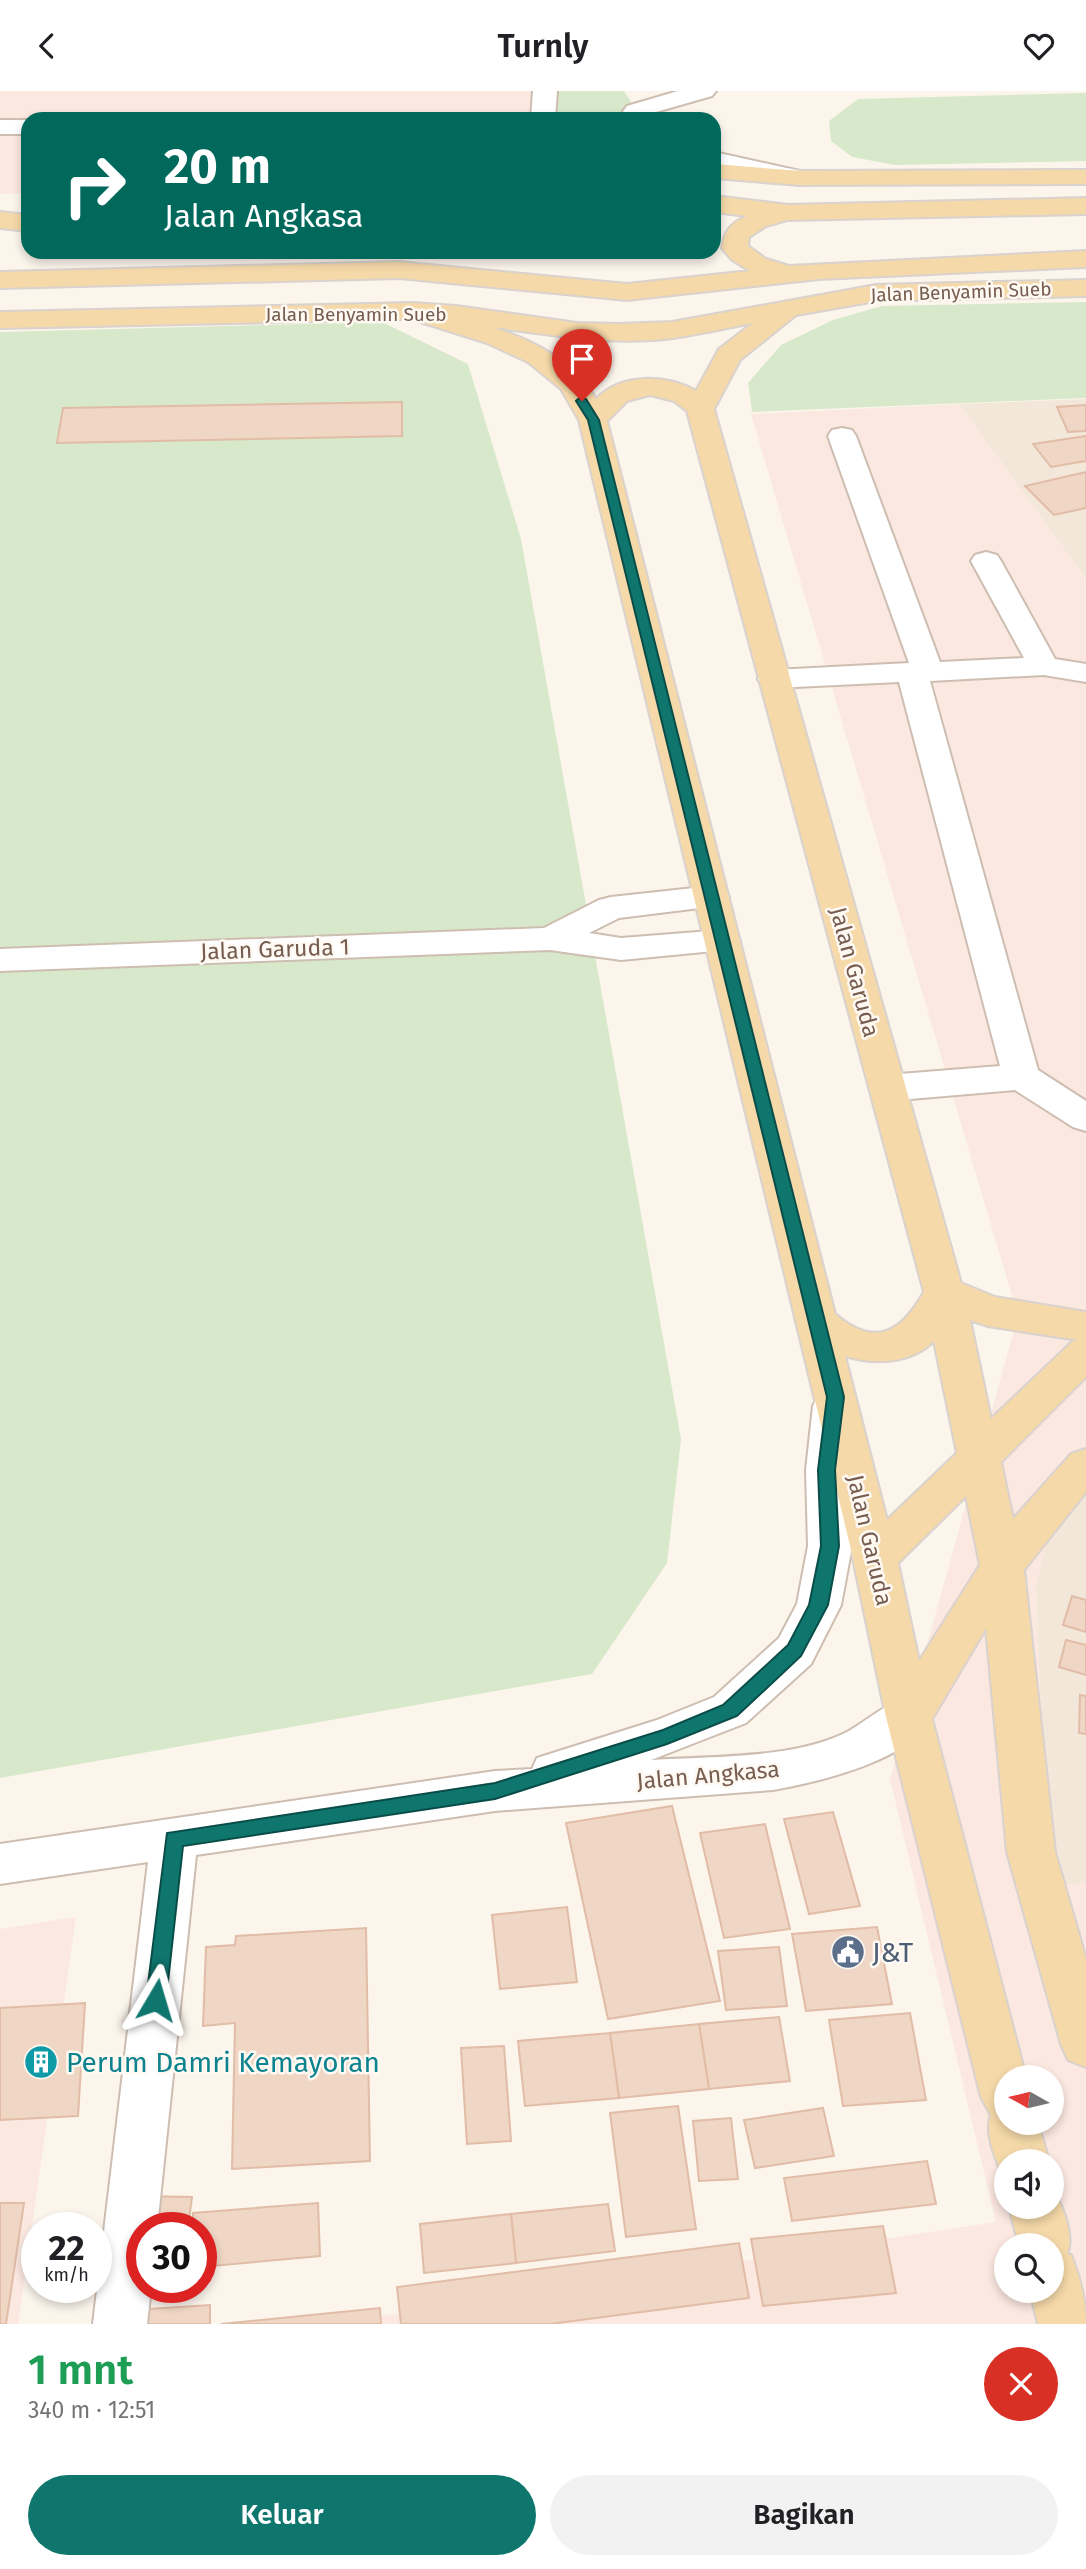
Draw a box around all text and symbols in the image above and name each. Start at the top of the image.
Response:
icon: back [28,27,66,65]
text: Turnly [498,27,588,65]
icon: heart [1020,27,1058,65]
text: 20 m [164,137,271,196]
icon: right [49,140,140,231]
text: Jalan Angkasa [164,197,363,235]
street label: Jalan Benyamin Sueb [870,277,1052,307]
street label: Jalan Benyamin Sueb [265,303,447,326]
pin [552,329,612,401]
icon: arrive [563,340,601,378]
street label: Jalan Garuda [824,904,886,1040]
street label: Jalan Garuda 1 [200,932,350,966]
street label: Jalan Garuda [841,1472,899,1608]
street label: Jalan Angkasa [635,1755,781,1795]
public building icon: J&T [829,1933,867,1971]
place label: J&T [872,1936,914,1969]
position arrow [119,1963,193,2037]
building icon: Perum Damri Kemayoran [22,2043,60,2081]
place label: Perum Damri Kemayoran [66,2046,380,2079]
north arrow [994,2065,1064,2135]
map controls [994,2065,1064,2303]
button: sound [994,2149,1064,2219]
speed limit sign: 30 [126,2212,217,2303]
text: 22 [48,2227,85,2269]
button: search [994,2233,1064,2303]
text: km/h [44,2264,89,2286]
text: 1 mnt [28,2345,133,2395]
button: close [984,2347,1058,2421]
text: 340 m · 12:51 [28,2396,155,2424]
button: Keluar [28,2475,536,2555]
button: Bagikan [550,2475,1058,2555]

